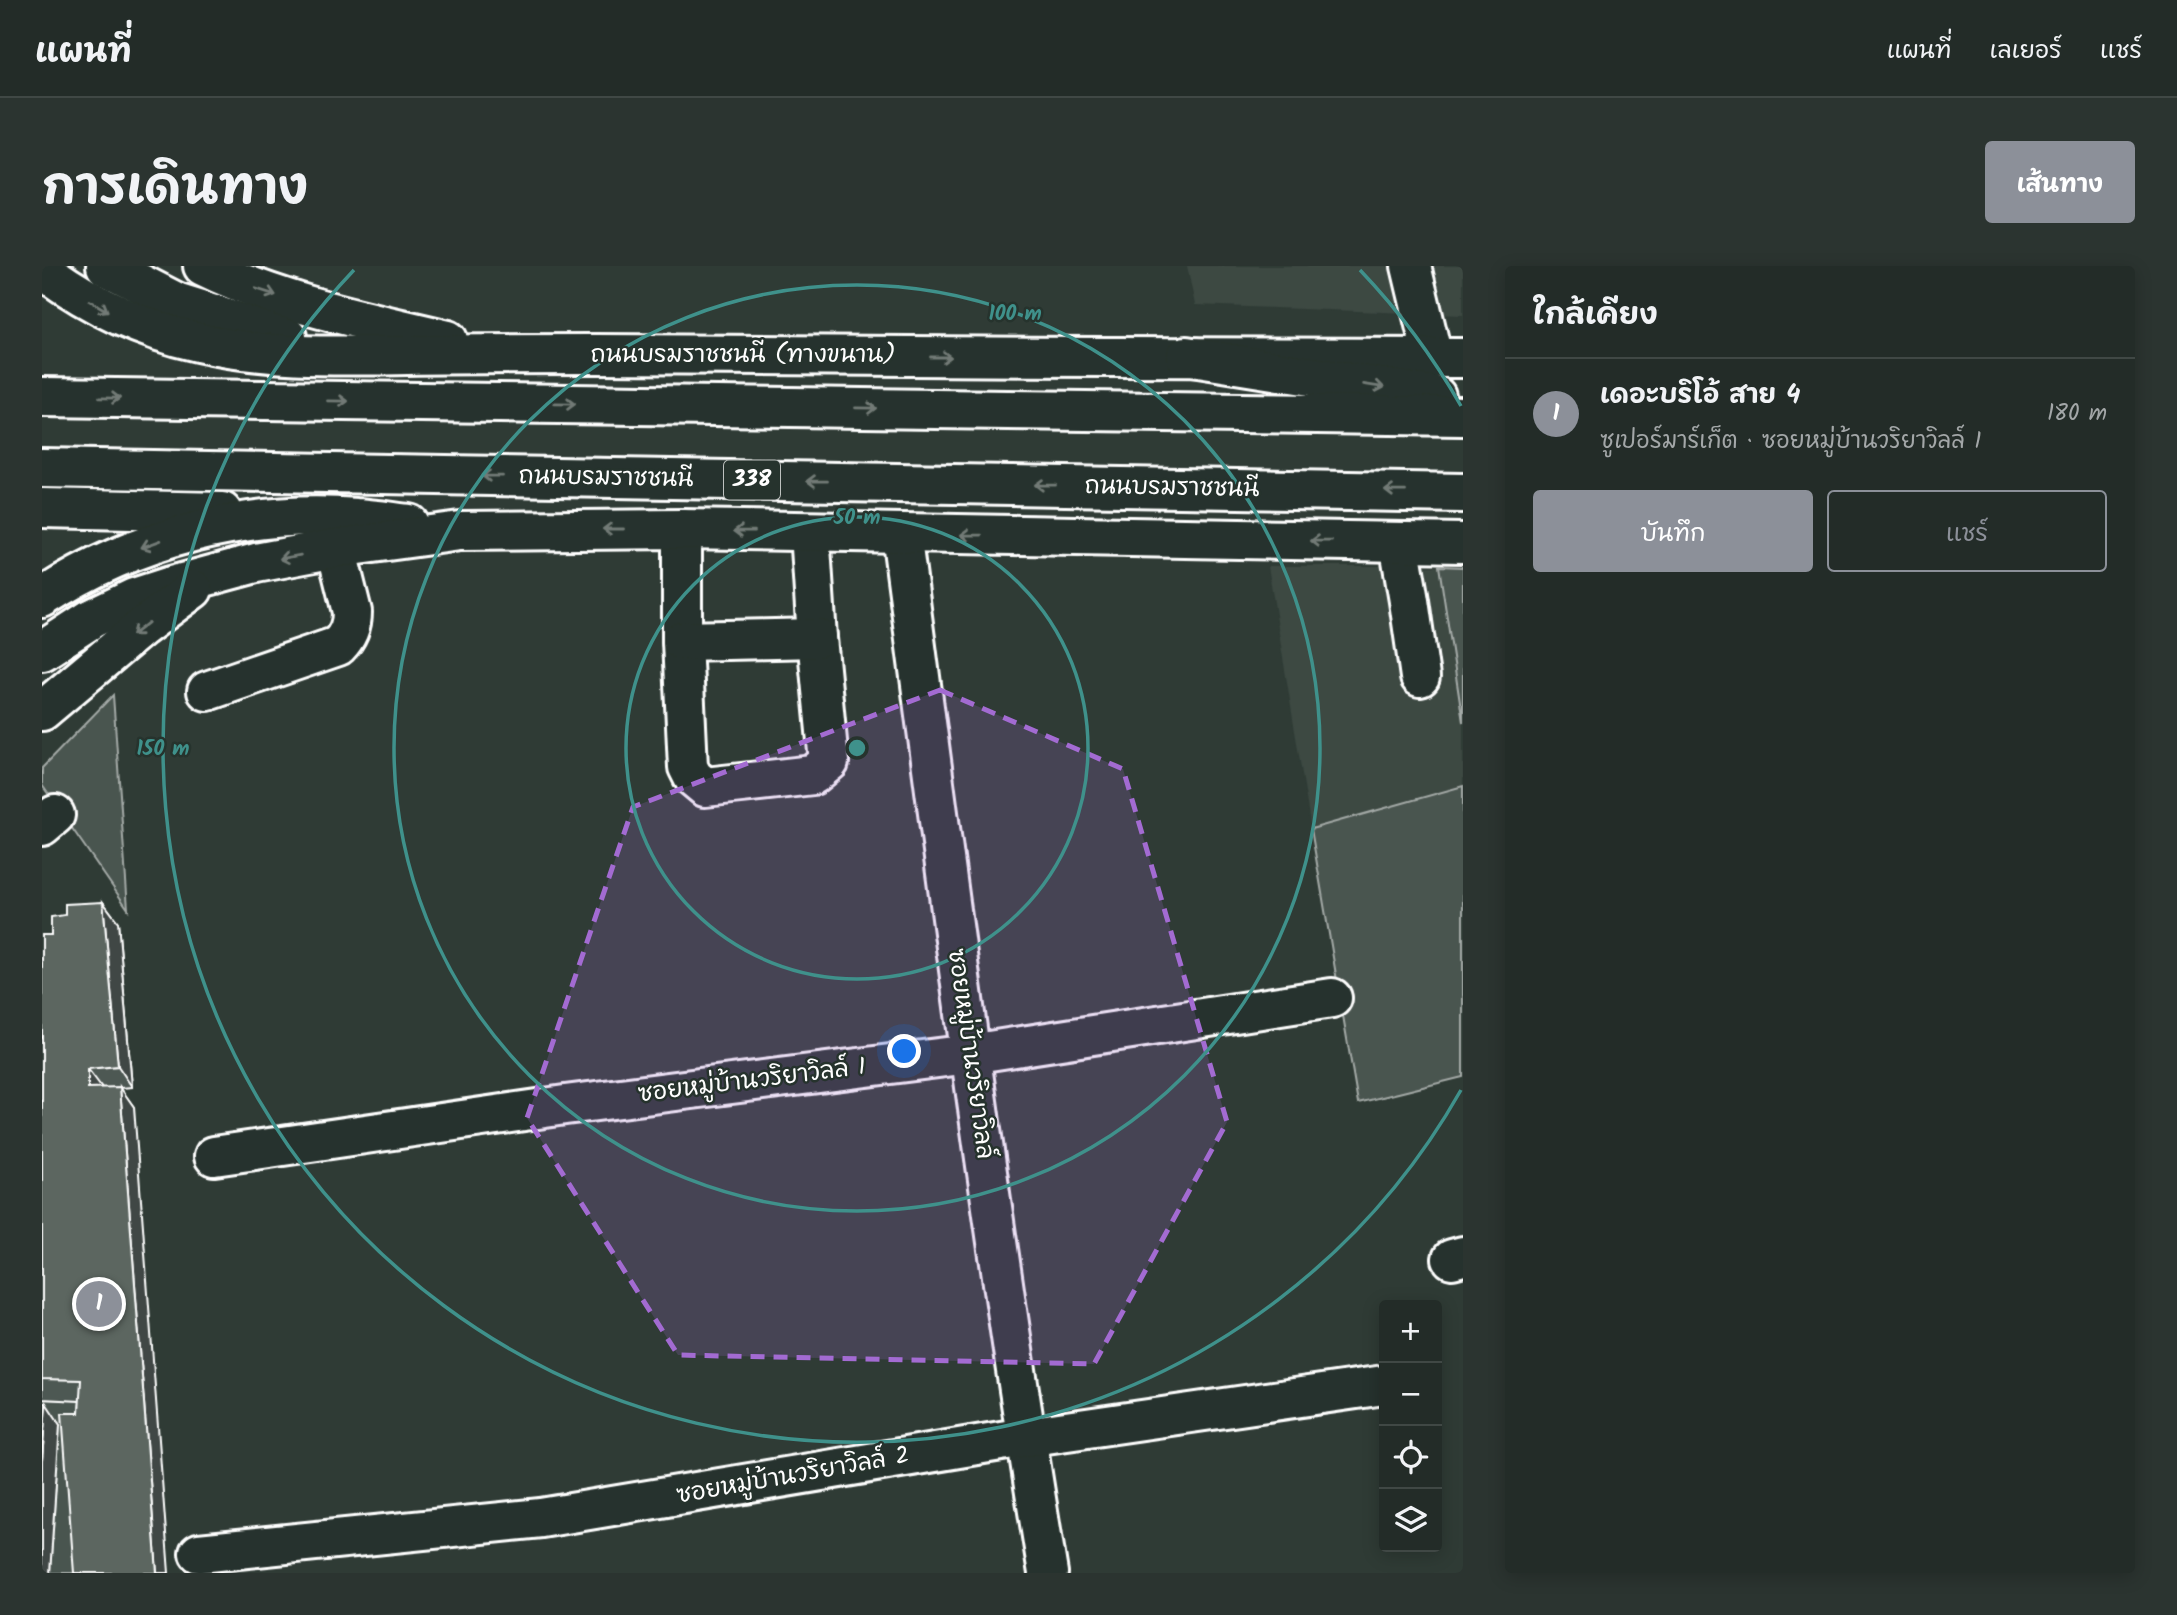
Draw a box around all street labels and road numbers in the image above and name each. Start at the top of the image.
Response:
street label: ถนนบรมราชชนนี (ทางขนาน) [590,336,896,375]
street label: ถนนบรมราชชนนี [518,457,694,499]
road number: 338 [724,461,780,500]
street label: ถนนบรมราชชนนี [1084,467,1260,509]
street label: ซอยหมู่บ้านวริยาวิลล์ [936,946,1004,1162]
street label: ซอยหมู่บ้านวริยาวิลล์ 1 [636,1048,868,1114]
street label: ซอยหมู่บ้านวริยาวิลล์ 2 [674,1436,912,1516]

